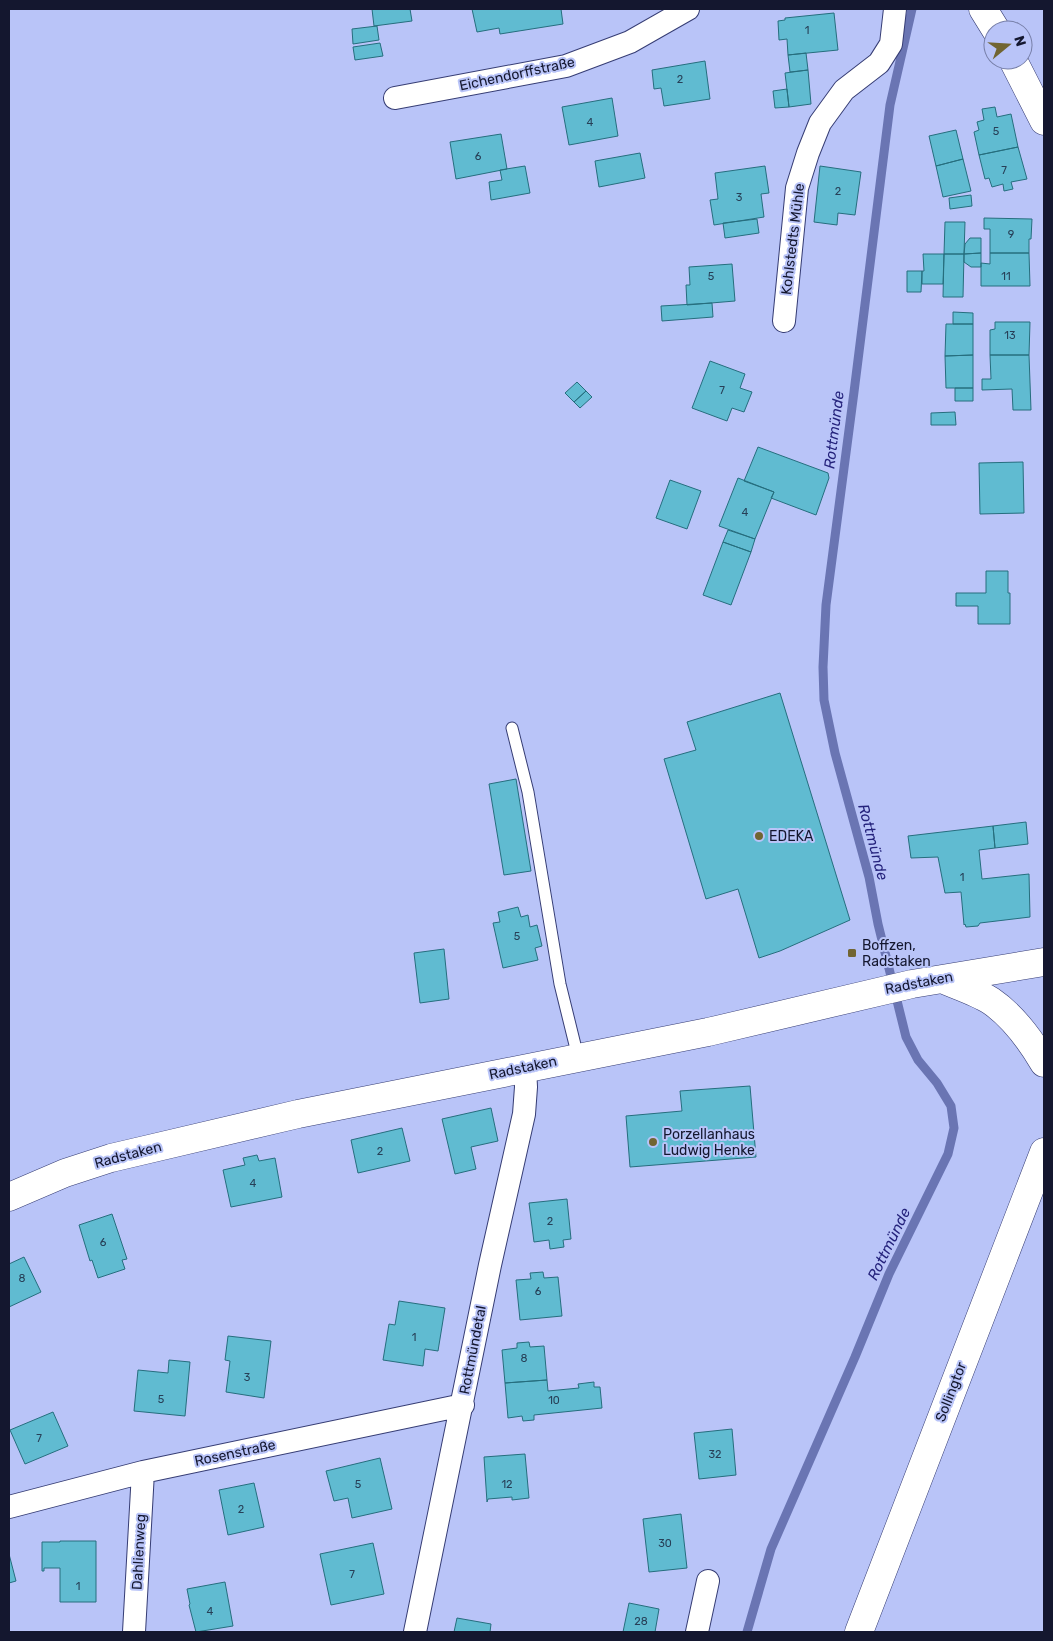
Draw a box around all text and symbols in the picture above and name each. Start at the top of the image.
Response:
north arrow [983,20,1033,70]
house number: 1 [805,24,809,37]
text: N [1010,34,1030,49]
street label: Eichendorffstraße [458,53,576,95]
house number: 2 [677,73,683,86]
house number: 4 [587,116,594,129]
house number: 5 [993,125,1000,138]
house number: 6 [475,150,482,163]
house number: 7 [1001,164,1007,177]
street label: Kohlstedts Mühle [778,182,808,296]
house number: 2 [835,185,841,198]
house number: 3 [736,191,743,204]
house number: 9 [1008,228,1014,241]
house number: 5 [708,270,715,283]
house number: 11 [1001,270,1011,283]
house number: 13 [1004,329,1016,342]
house number: 7 [719,384,725,397]
water label: Rottmünde [820,389,848,470]
house number: 4 [742,506,749,519]
water label: Rottmünde [854,802,892,883]
place label: EDEKA [769,828,814,845]
marker: EDEKA [753,830,765,842]
house number: 1 [960,871,964,884]
house number: 5 [514,930,521,943]
place label: Boffzen, Radstaken [862,937,931,970]
marker: Boffzen, Radstaken [846,947,858,959]
street label: Radstaken [884,968,954,998]
street label: Radstaken [488,1053,558,1083]
place label: Porzellanhaus Ludwig Henke [663,1126,755,1159]
marker: Porzellanhaus Ludwig Henke [647,1136,659,1148]
street label: Radstaken [93,1138,163,1172]
house number: 2 [377,1145,383,1158]
house number: 4 [250,1177,257,1190]
water label: Rottmünde [864,1204,915,1283]
house number: 2 [547,1215,553,1228]
house number: 6 [100,1236,107,1249]
house number: 8 [19,1272,26,1285]
house number: 6 [535,1285,542,1298]
street label: Rottmündetal [456,1304,490,1396]
house number: 1 [412,1331,416,1344]
house number: 8 [521,1352,528,1365]
street label: Sollingtor [932,1359,970,1424]
house number: 3 [244,1371,251,1384]
house number: 5 [158,1393,165,1406]
house number: 10 [548,1394,560,1407]
house number: 7 [36,1432,42,1445]
street label: Rosenstraße [193,1436,277,1470]
house number: 32 [708,1448,722,1461]
house number: 5 [355,1478,362,1491]
house number: 12 [501,1478,513,1491]
house number: 2 [238,1503,244,1516]
street label: Dahlienweg [129,1514,149,1590]
house number: 30 [658,1537,672,1550]
house number: 7 [349,1568,355,1581]
house number: 1 [76,1580,80,1593]
house number: 4 [207,1605,214,1618]
house number: 28 [634,1615,648,1628]

